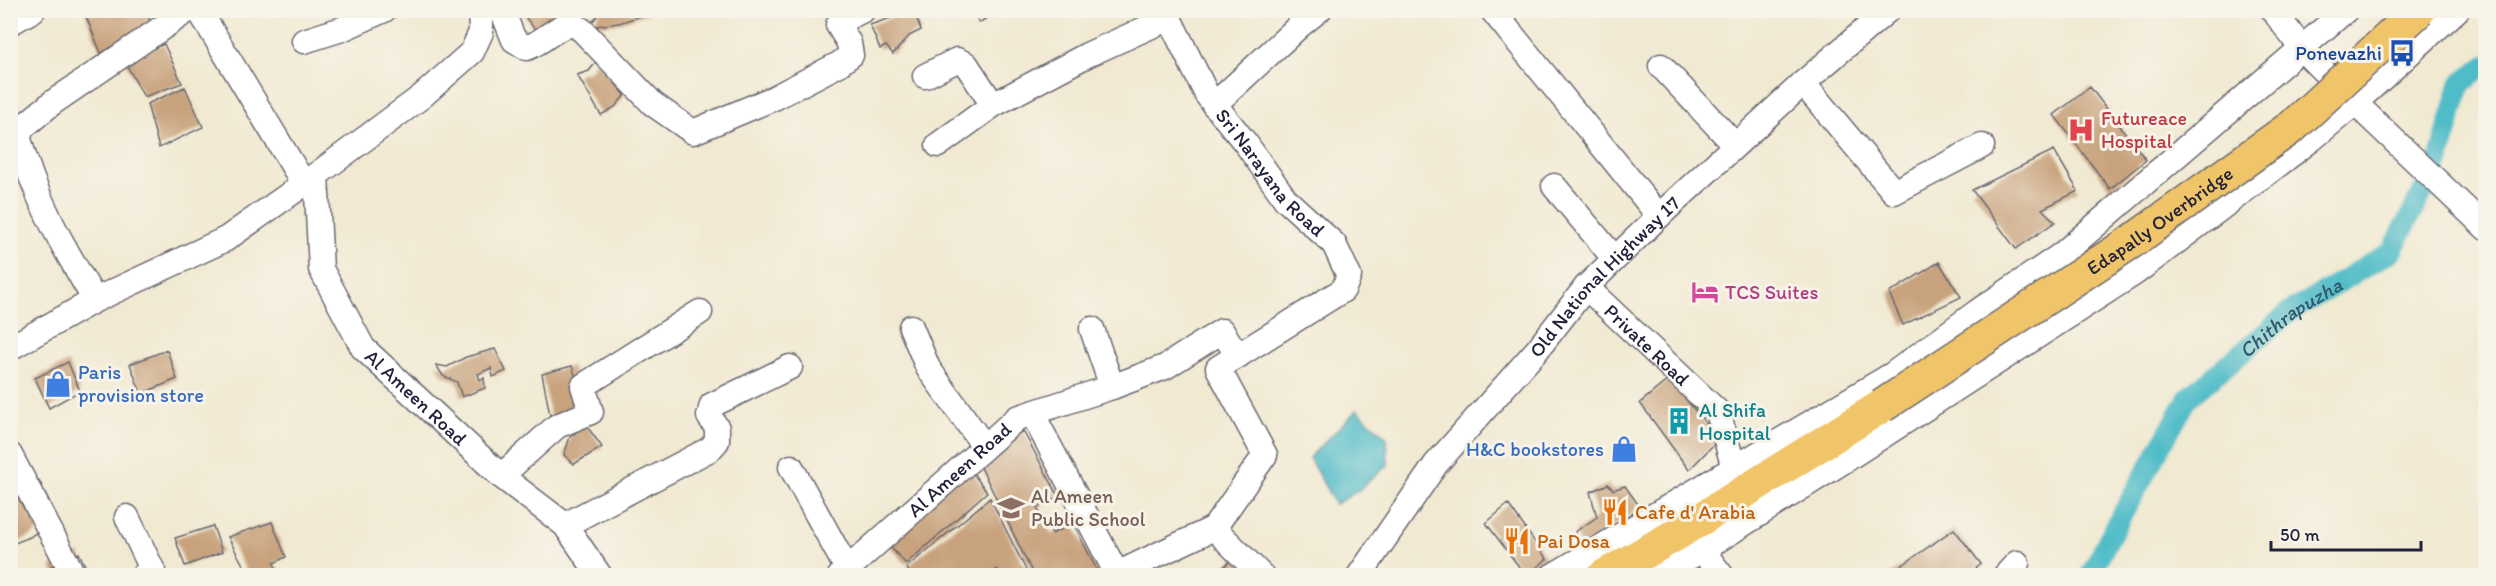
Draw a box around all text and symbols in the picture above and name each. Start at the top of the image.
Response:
bus stop icon: Ponevazhi [2387,38,2417,68]
place label: Ponevazhi [2295,41,2382,65]
street label: Sri Narayana Road [1211,104,1330,242]
place label: Futureace Hospital [2101,106,2187,153]
hospital icon: Futureace Hospital [2066,115,2096,145]
street label: Edapally Overbridge [2082,161,2238,280]
street label: Old National Highway 17 [1524,191,1685,362]
water label: Chithrapuzha [2233,271,2347,363]
hotel icon: TCS Suites [1690,277,1720,307]
place label: TCS Suites [1725,280,1818,304]
street label: Private Road [1599,299,1695,391]
street label: Al Ameen Road [360,344,472,450]
place label: Paris provision store [78,360,204,407]
shop icon: Paris provision store [43,369,73,399]
place label: Al Shifa Hospital [1699,398,1771,445]
building icon: Al Shifa Hospital [1664,406,1694,436]
street label: Al Ameen Road [903,417,1016,522]
shop icon: H&C bookstores [1609,434,1639,464]
place label: H&C bookstores [1466,437,1604,461]
place label: Al Ameen Public School [1031,484,1146,531]
school or university icon: Al Ameen Public School [996,493,1026,523]
restaurant icon: Cafe d' Arabia [1600,497,1630,527]
place label: Cafe d' Arabia [1635,500,1756,524]
scale bar [2271,514,2421,552]
text: 50 m [2280,524,2320,546]
restaurant icon: Pai Dosa [1502,526,1532,556]
place label: Pai Dosa [1537,529,1611,553]

